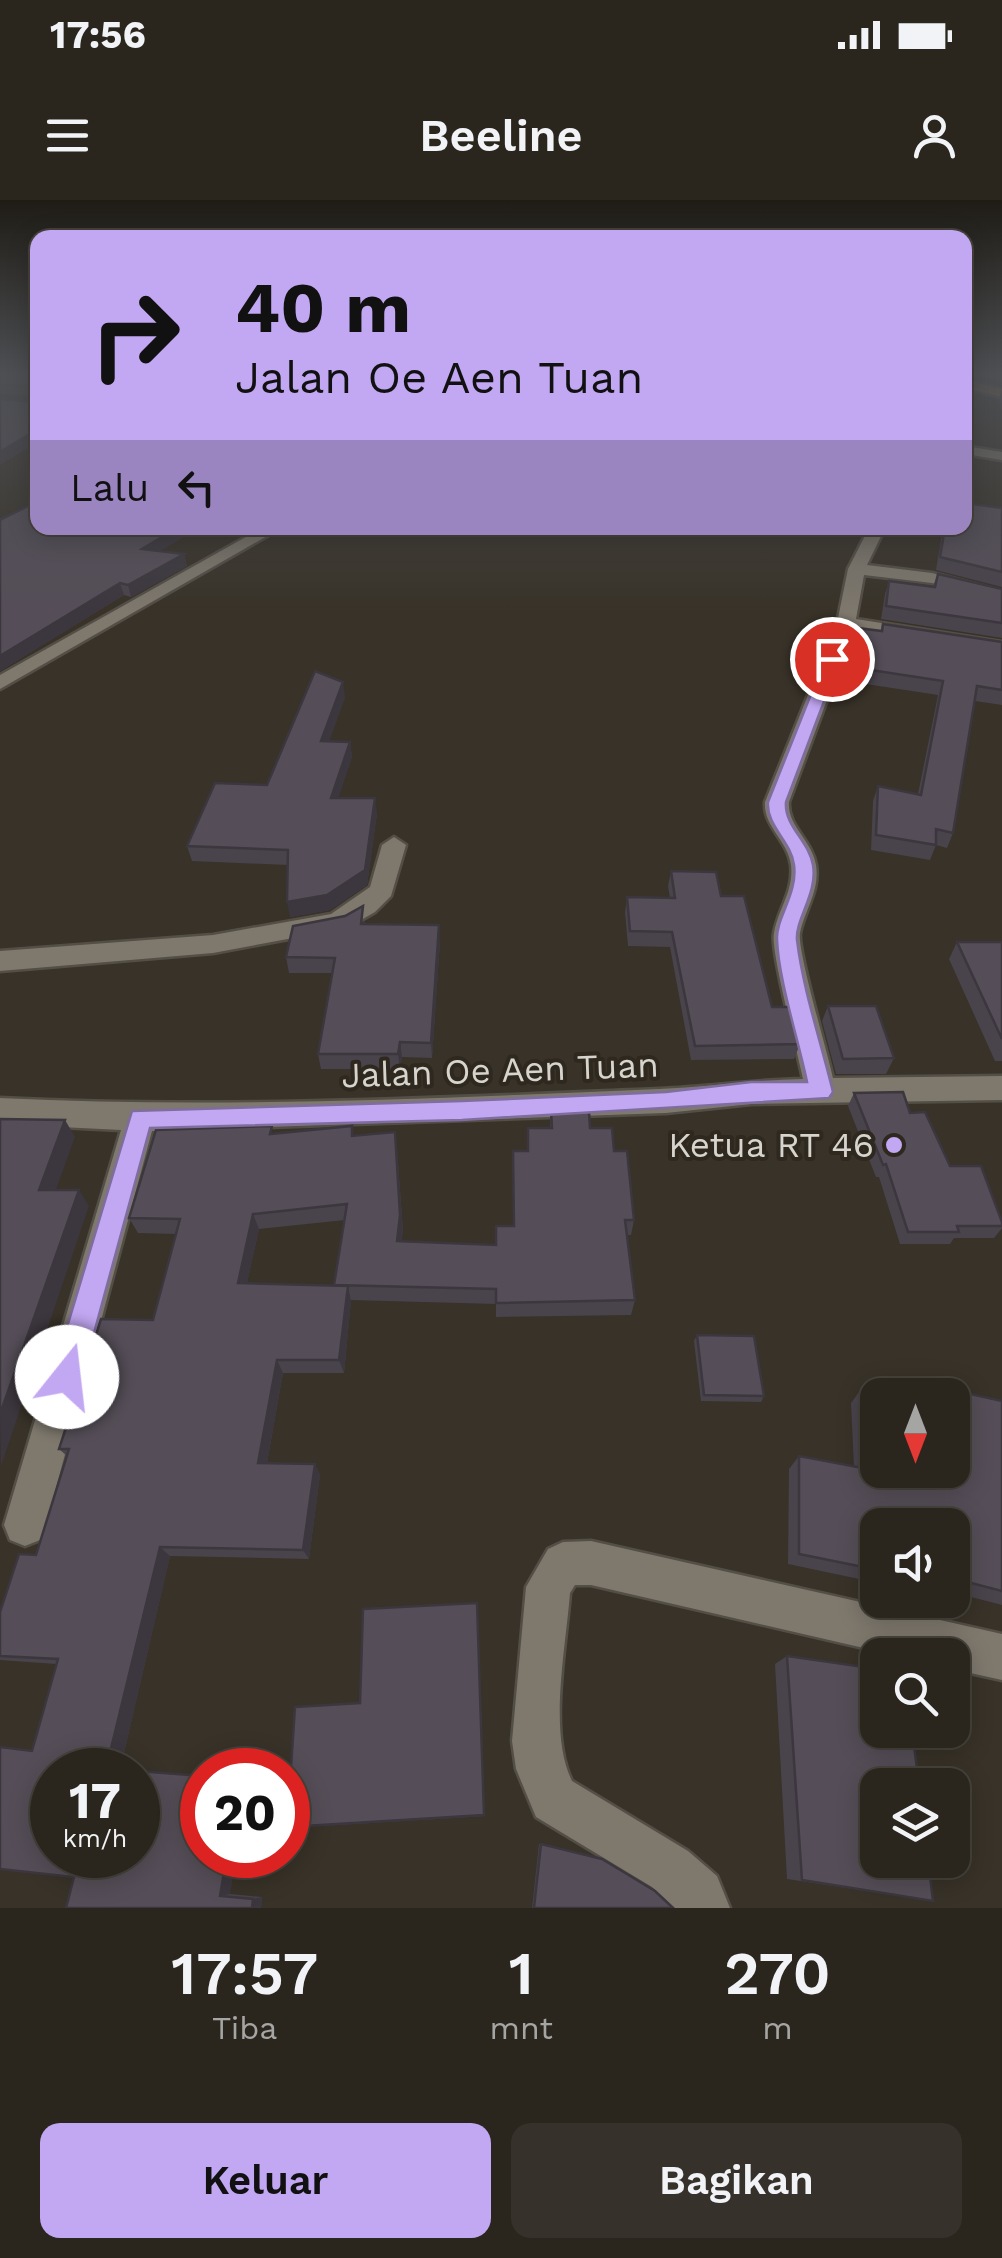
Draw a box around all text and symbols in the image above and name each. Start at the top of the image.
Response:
text: 17:56 [50,13,146,57]
icon: menu [40,108,95,163]
icon: person [907,108,962,163]
text: Beeline [419,109,583,162]
text: 40 m [235,267,411,349]
icon: right [70,270,200,400]
text: Jalan Oe Aen Tuan [235,351,643,404]
icon: left [169,460,224,515]
text: Lalu [70,466,149,510]
pin [790,617,875,702]
icon: arrive [805,632,860,687]
street label: Jalan Oe Aen Tuan [341,1043,659,1097]
place label: Ketua RT 46 [668,1124,874,1166]
marker: Ketua RT 46 [883,1134,905,1156]
position arrow [15,1325,119,1429]
north arrow [860,1378,970,1488]
map controls [860,1378,970,1878]
button: sound [860,1508,970,1618]
button: search [860,1638,970,1748]
speed limit sign: 20 [180,1748,310,1878]
button: layers [860,1768,970,1878]
text: 17 [69,1771,121,1830]
text: km/h [63,1824,127,1853]
text: 17:57 [171,1938,318,2009]
text: 1 [509,1938,534,2009]
text: 270 [724,1938,831,2009]
text: Tiba [212,2009,277,2047]
text: mnt [489,2009,553,2047]
text: m [762,2009,793,2047]
button: Keluar [40,2123,491,2238]
button: Bagikan [511,2123,962,2238]

